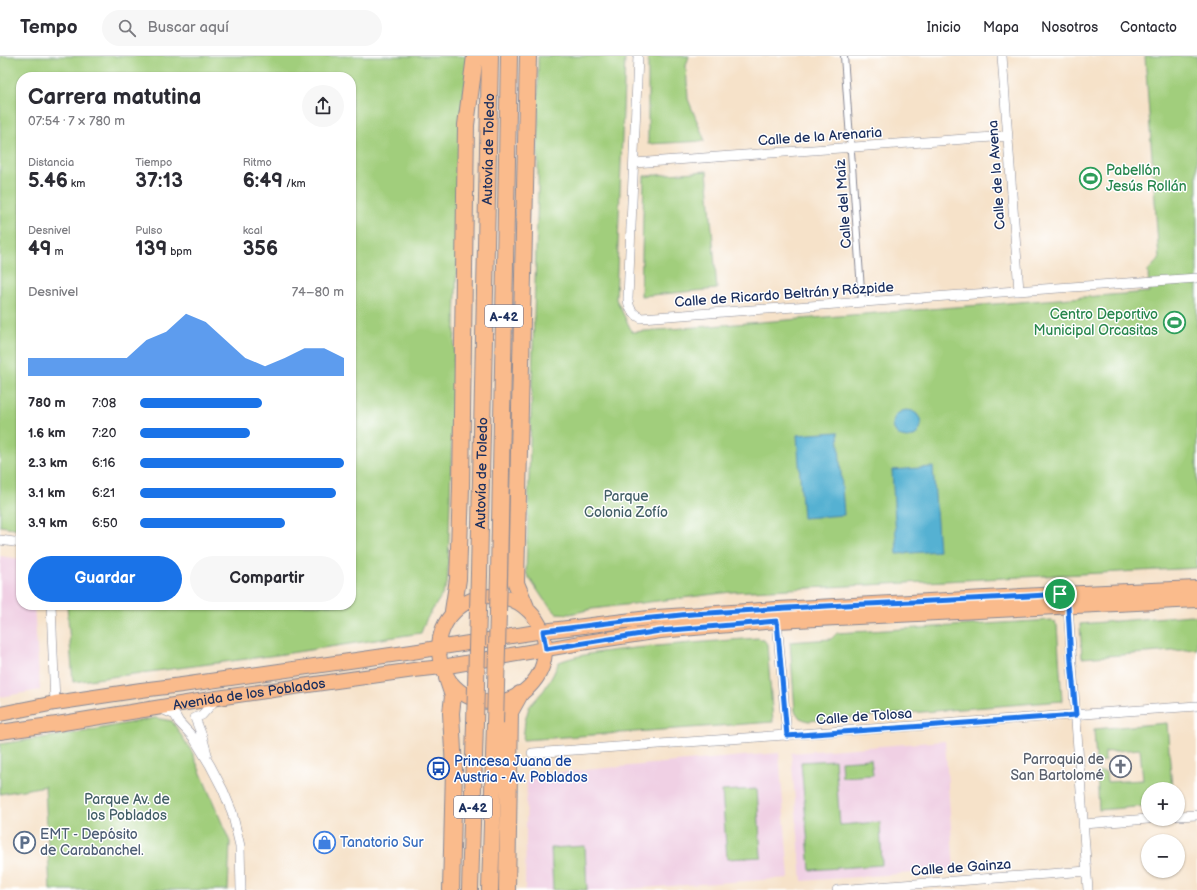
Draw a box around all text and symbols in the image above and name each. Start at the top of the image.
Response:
search box [102,10,382,46]
text: Tempo [20,16,78,39]
icon: search [116,17,138,39]
text: Buscar aquí [148,18,229,37]
text: Inicio [927,19,961,36]
text: Mapa [983,19,1019,36]
text: Nosotros [1041,19,1098,36]
text: Contacto [1120,19,1177,36]
text: Carrera matutina [28,84,201,111]
button: share [302,85,344,127]
street label: Autovía de Toledo [479,93,498,205]
text: 07:54 · 7 × 780 m [28,113,125,129]
street label: Calle de la Avena [984,120,1009,230]
street label: Calle de la Arenaria [757,124,883,149]
text: Distancia [28,156,74,169]
text: Tiempo [135,156,172,169]
text: Ritmo [243,156,272,169]
street label: Calle del Maíz [832,159,855,249]
place label: Pabellón Jesús Rollán [1106,162,1187,195]
sports icon: Pabellón Jesús Rollán [1077,165,1103,191]
text: 5.46 [28,169,68,193]
text: 37:13 [135,169,183,193]
text: 6:49 [243,169,283,193]
text: km [68,177,85,190]
text: /km [283,177,306,190]
text: Desnivel [28,224,70,237]
text: Pulso [135,224,163,237]
text: kcal [243,224,262,237]
text: 49 [28,237,52,261]
text: 139 [135,237,167,261]
text: 356 [243,237,278,261]
text: m [52,245,64,258]
text: bpm [167,245,192,258]
street label: Calle de Ricardo Beltrán y Rózpide [674,278,894,311]
text: Desnivel [28,284,78,300]
text: 74–80 m [292,284,344,300]
road number: A-42 [485,305,523,327]
place label: Centro Deportivo Municipal Orcasitas [1034,306,1158,339]
sports icon: Centro Deportivo Municipal Orcasitas [1161,309,1187,335]
text: 780 m [28,395,66,411]
text: 7:08 [92,395,116,411]
street label: Autovía de Toledo [472,417,491,529]
text: 1.6 km [28,425,66,441]
text: 7:20 [92,425,116,441]
text: 2.3 km [28,455,68,471]
text: 6:16 [92,455,116,471]
text: 3.1 km [28,485,65,501]
text: 6:21 [92,485,115,501]
park label: Parque Colonia Zofío [584,488,668,521]
text: 3.9 km [28,515,67,531]
text: 6:50 [92,515,118,531]
button: Guardar [28,556,182,602]
button: Compartir [190,556,344,602]
pin [1043,577,1077,611]
icon: arrive [1049,583,1071,605]
street label: Avenida de los Poblados [172,675,327,714]
street label: Calle de Tolosa [815,705,913,728]
place label: Parroquia de San Bartolomé [1010,751,1105,784]
place label: Princesa Juana de Austria - Av. Poblados [454,753,588,786]
church icon: Parroquia de San Bartolomé [1107,754,1133,780]
bus stop icon: Princesa Juana de Austria - Av. Poblados [425,756,451,782]
map controls [1141,782,1185,878]
button: + [1141,782,1185,826]
park label: Parque Av. de los Poblados [84,791,170,824]
road number: A-42 [454,796,492,818]
place label: EMT - Depósito de Carabanchel. [40,826,144,859]
parking icon: EMT - Depósito de Carabanchel. [11,829,37,855]
shop icon: Tanatorio Sur [312,829,338,855]
place label: Tanatorio Sur [340,834,425,851]
button: − [1141,834,1185,878]
street label: Calle de Gainza [910,856,1012,879]

